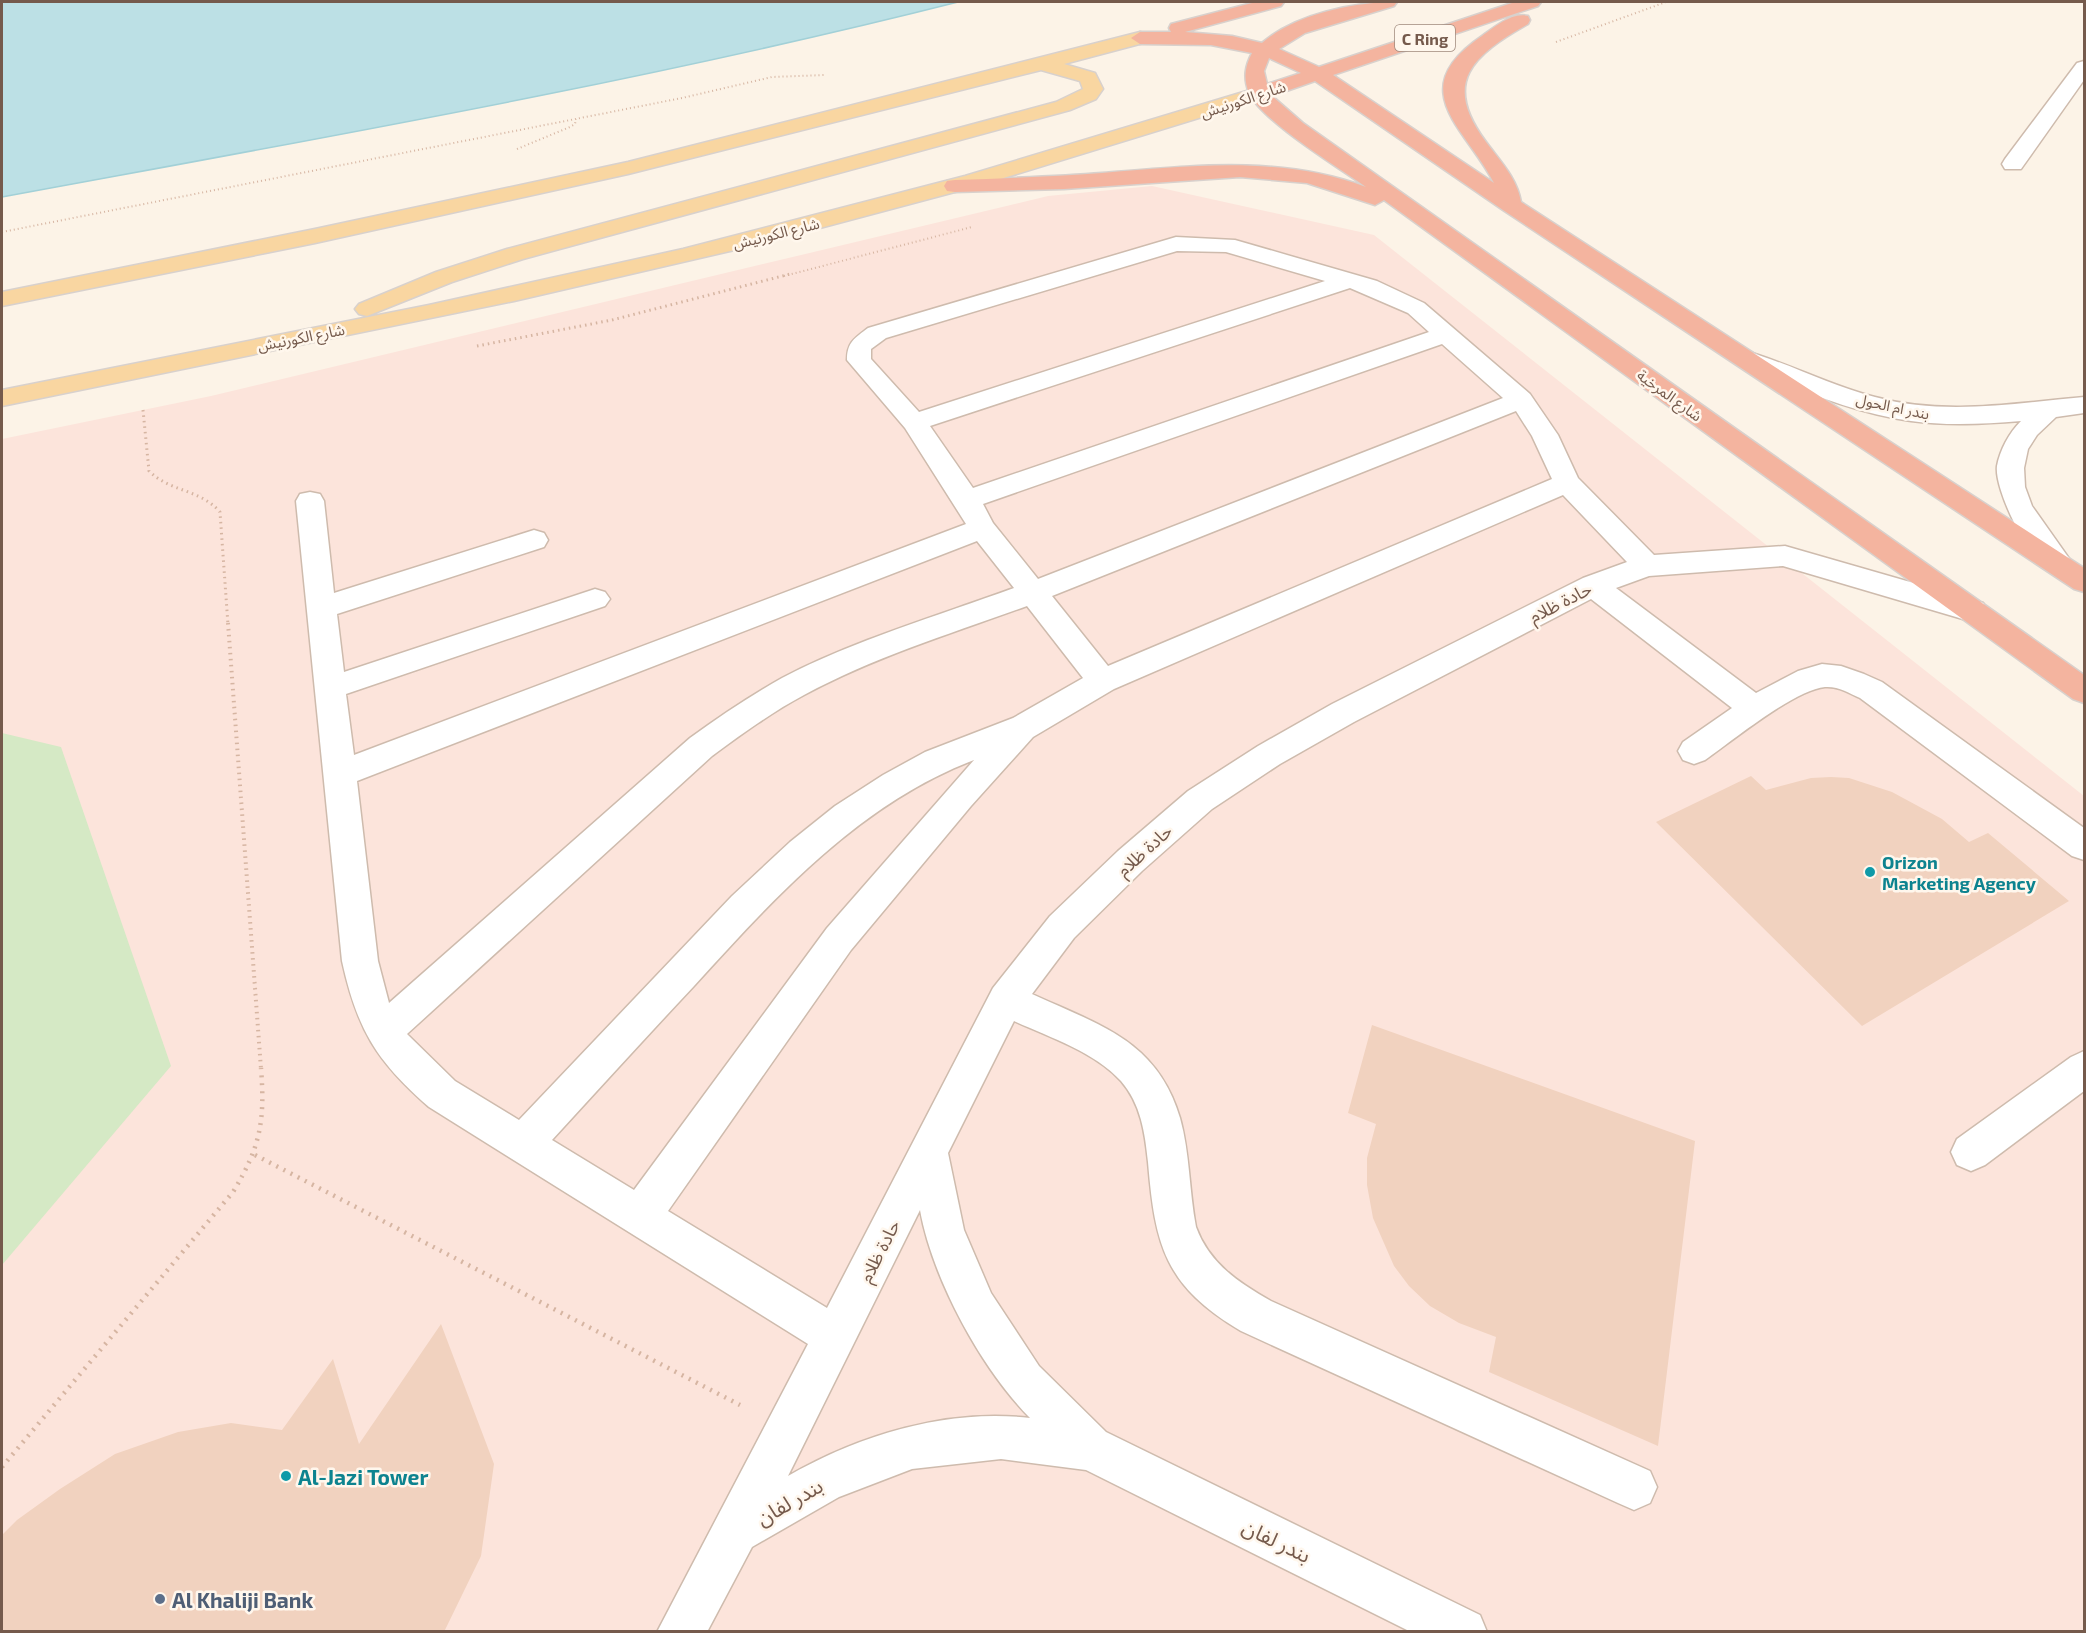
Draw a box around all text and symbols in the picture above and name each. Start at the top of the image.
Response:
road number: C Ring [1395,25,1455,51]
street label: شارع الكورنيش [1198,77,1289,125]
street label: شارع الكورنيش [731,214,822,256]
street label: شارع الكورنيش [256,320,347,358]
street label: شارع المرخية [1632,365,1706,428]
street label: بندر ام الحول [1854,389,1931,426]
street label: حادة ظلام [1525,577,1597,631]
street label: حادة ظلام [1112,819,1179,884]
place label: Orizon Marketing Agency [1882,851,2037,894]
marker: Orizon Marketing Agency [1863,865,1877,879]
street label: حادة ظلام [854,1216,908,1288]
place label: Al-Jazi Tower [298,1464,428,1489]
marker: Al-Jazi Tower [279,1469,293,1483]
street label: بندر لفان [751,1472,827,1531]
street label: بندر لفان [1238,1513,1315,1568]
place label: Al Khaliji Bank [172,1587,313,1612]
marker: Al Khaliji Bank [153,1592,167,1606]

